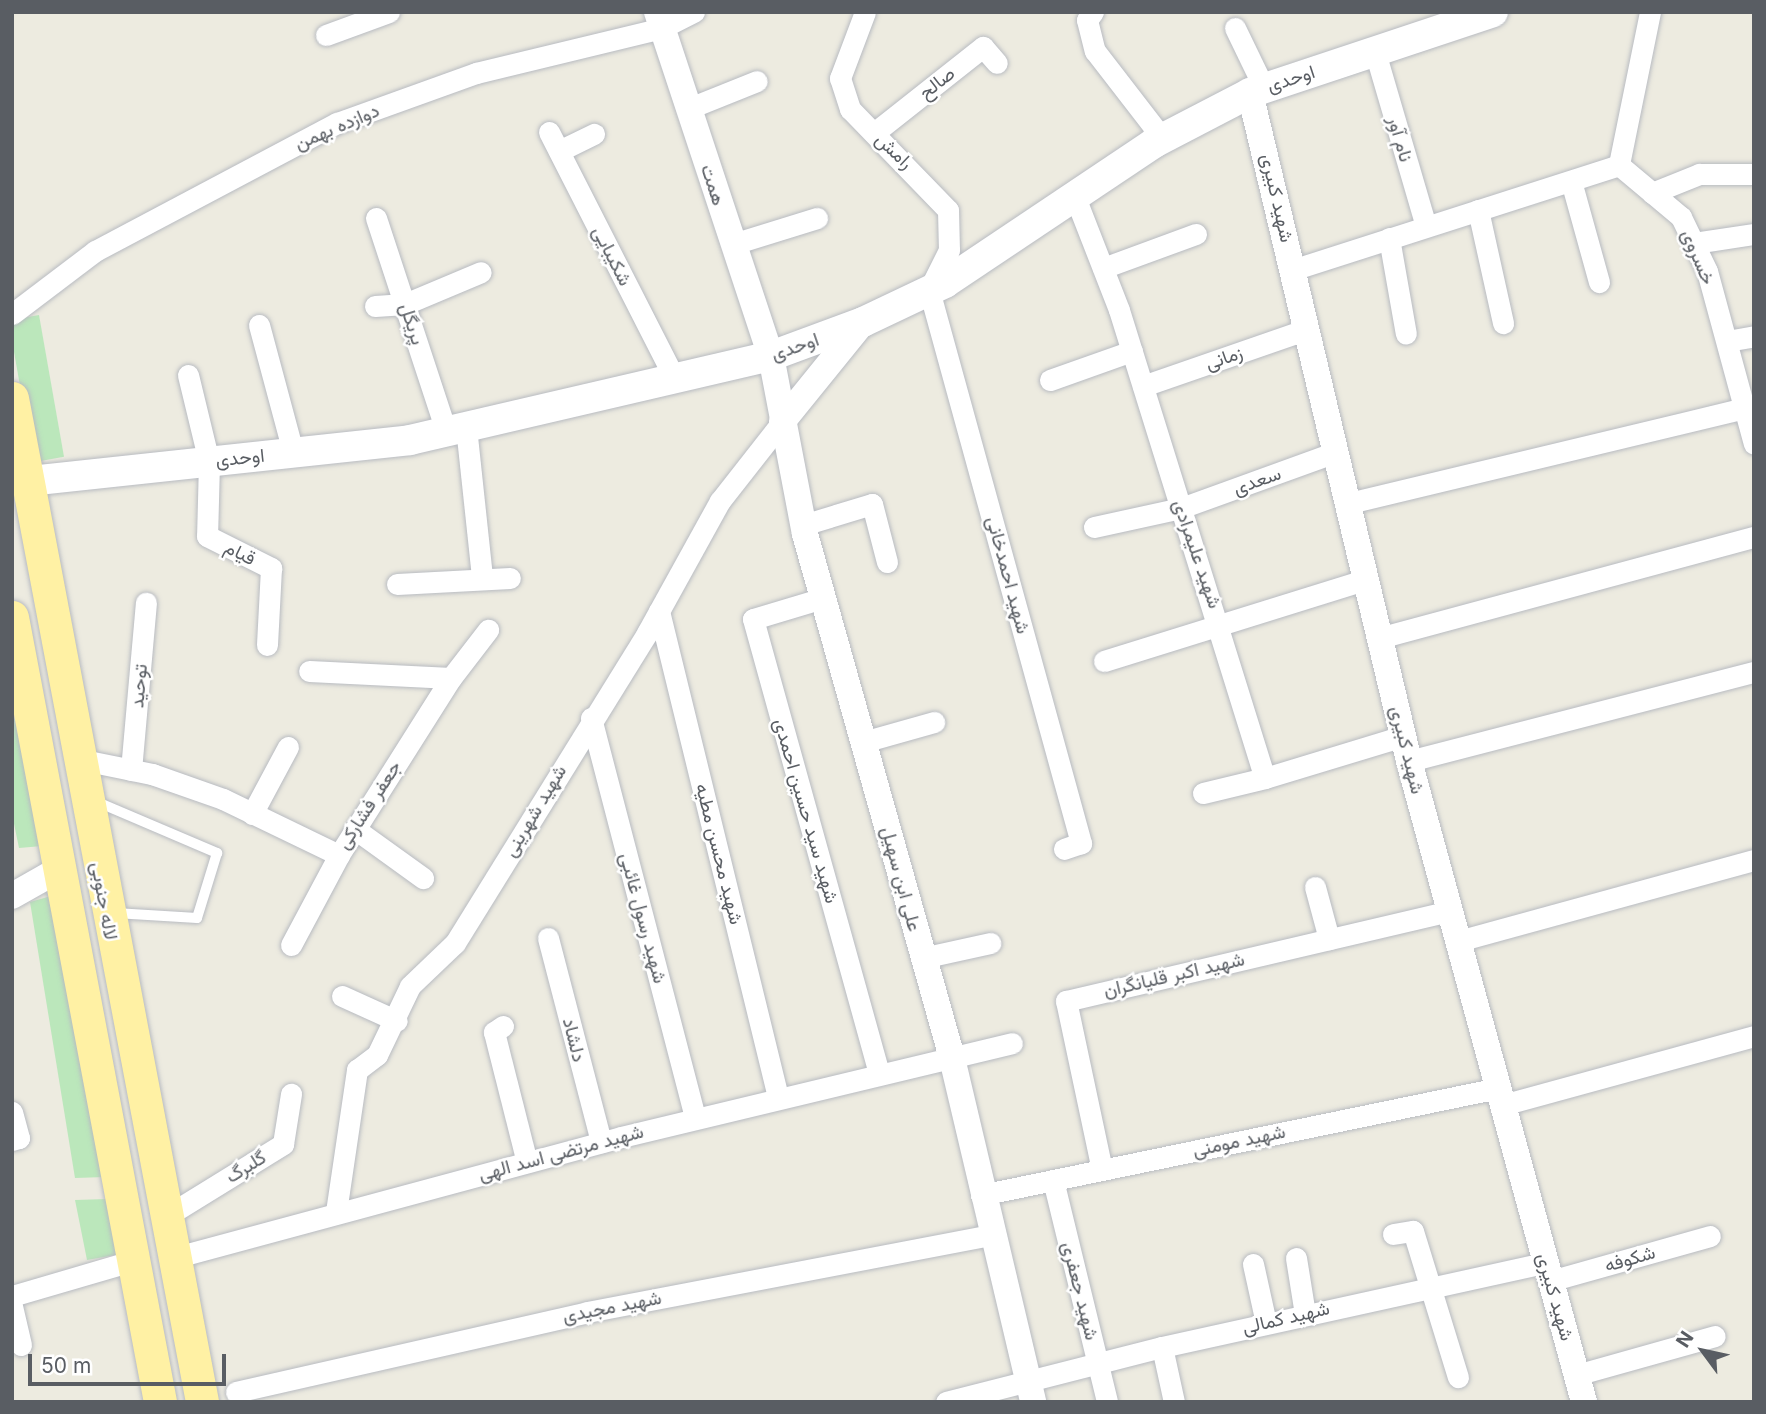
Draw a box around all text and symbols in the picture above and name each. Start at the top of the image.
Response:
street label: اوحدی [1264,61,1318,97]
street label: صالح [914,62,960,104]
street label: دوازده بهمن [291,99,383,155]
street label: نام آور [1383,114,1417,164]
street label: رامش [870,128,918,174]
street label: شهید کبیری [1256,152,1298,244]
street label: همت [696,162,730,208]
street label: شکیبایی [587,222,637,290]
street label: خسروی [1676,226,1720,288]
street label: پریگل [395,300,429,348]
street label: اوحدی [768,328,822,366]
street label: زمانی [1202,341,1246,375]
street label: اوحدی [214,444,266,472]
street label: سعدی [1230,462,1284,500]
street label: شهید علیمرادی [1168,497,1226,611]
street label: شهید احمدخانی [981,514,1035,636]
street label: قیام [221,536,259,570]
street label: توحید [126,663,152,709]
street label: شهید کبیری [1385,704,1429,796]
street label: شهید سید حسین احمدی [769,716,843,906]
street label: جعفر فشارکی [332,756,406,854]
street label: شهید شهرینی [499,761,571,861]
street label: شهید محسن مطیه [690,781,748,927]
street label: علی ابن سهیل [876,824,926,934]
street label: شهید رسول غائبی [615,850,671,986]
street label: لاله جنوبی [86,860,122,942]
street label: شهید اکبر قلیانگران [1101,948,1247,1002]
street label: دلشاد [558,1016,590,1064]
street label: شهید مرتضی اسد الهی [476,1120,646,1186]
street label: شهید مومنی [1191,1120,1287,1162]
street label: گلبرگ [222,1146,270,1188]
street label: شهید جعفری [1057,1239,1103,1343]
street label: شکوفه [1602,1241,1658,1277]
street label: شهید کبیری [1532,1251,1578,1343]
street label: شهید مجیدی [561,1286,663,1328]
street label: شهید کمالی [1240,1297,1332,1339]
north arrow [1668,1316,1738,1386]
text: N [1671,1327,1699,1352]
scale bar [32,1340,229,1384]
text: 50 m [41,1353,91,1378]

